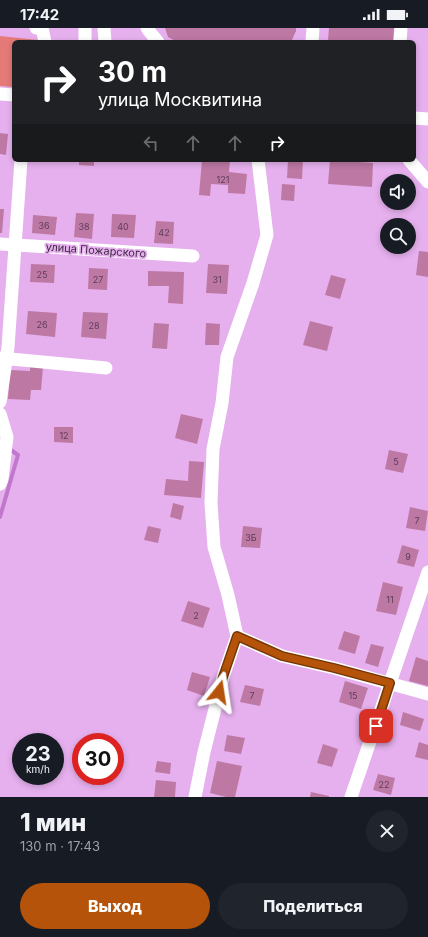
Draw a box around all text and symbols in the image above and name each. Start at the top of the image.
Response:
text: 17:42 [20,5,59,24]
text: 30 m [98,55,167,89]
icon: right [32,56,84,108]
text: улица Москвитина [98,89,262,110]
icon: left [140,132,162,154]
icon: ahead [182,132,204,154]
icon: ahead [224,132,246,154]
icon: right [266,132,288,154]
house number: 121 [217,174,229,185]
map controls [380,174,416,254]
button: sound [380,174,416,210]
button: search [380,218,416,254]
house number: 36 [38,220,50,231]
house number: 38 [78,221,90,232]
house number: 40 [117,221,129,232]
house number: 42 [158,227,170,238]
street label: улица Пожарского [45,240,147,261]
house number: 25 [37,269,47,280]
house number: 27 [93,274,103,285]
house number: 31 [212,274,222,285]
house number: 26 [36,319,48,330]
house number: 28 [88,320,100,331]
house number: 12 [59,430,69,441]
house number: 5 [393,456,399,467]
house number: 7 [414,515,420,526]
house number: 3Б [245,532,257,543]
house number: 9 [405,551,411,562]
house number: 11 [386,594,394,605]
house number: 2 [193,610,199,621]
position arrow [198,671,240,713]
house number: 7 [249,690,255,701]
house number: 15 [348,690,358,701]
pin [359,709,393,743]
icon: arrive [365,715,387,737]
speed limit sign: 30 [72,733,124,785]
text: 23 [25,742,51,766]
text: km/h [26,763,50,775]
house number: 22 [379,779,389,790]
text: 1 мин [20,808,86,837]
button: close [366,810,408,852]
text: 130 m · 17:43 [20,838,100,854]
button: Выход [20,883,210,929]
button: Поделиться [218,883,408,929]

